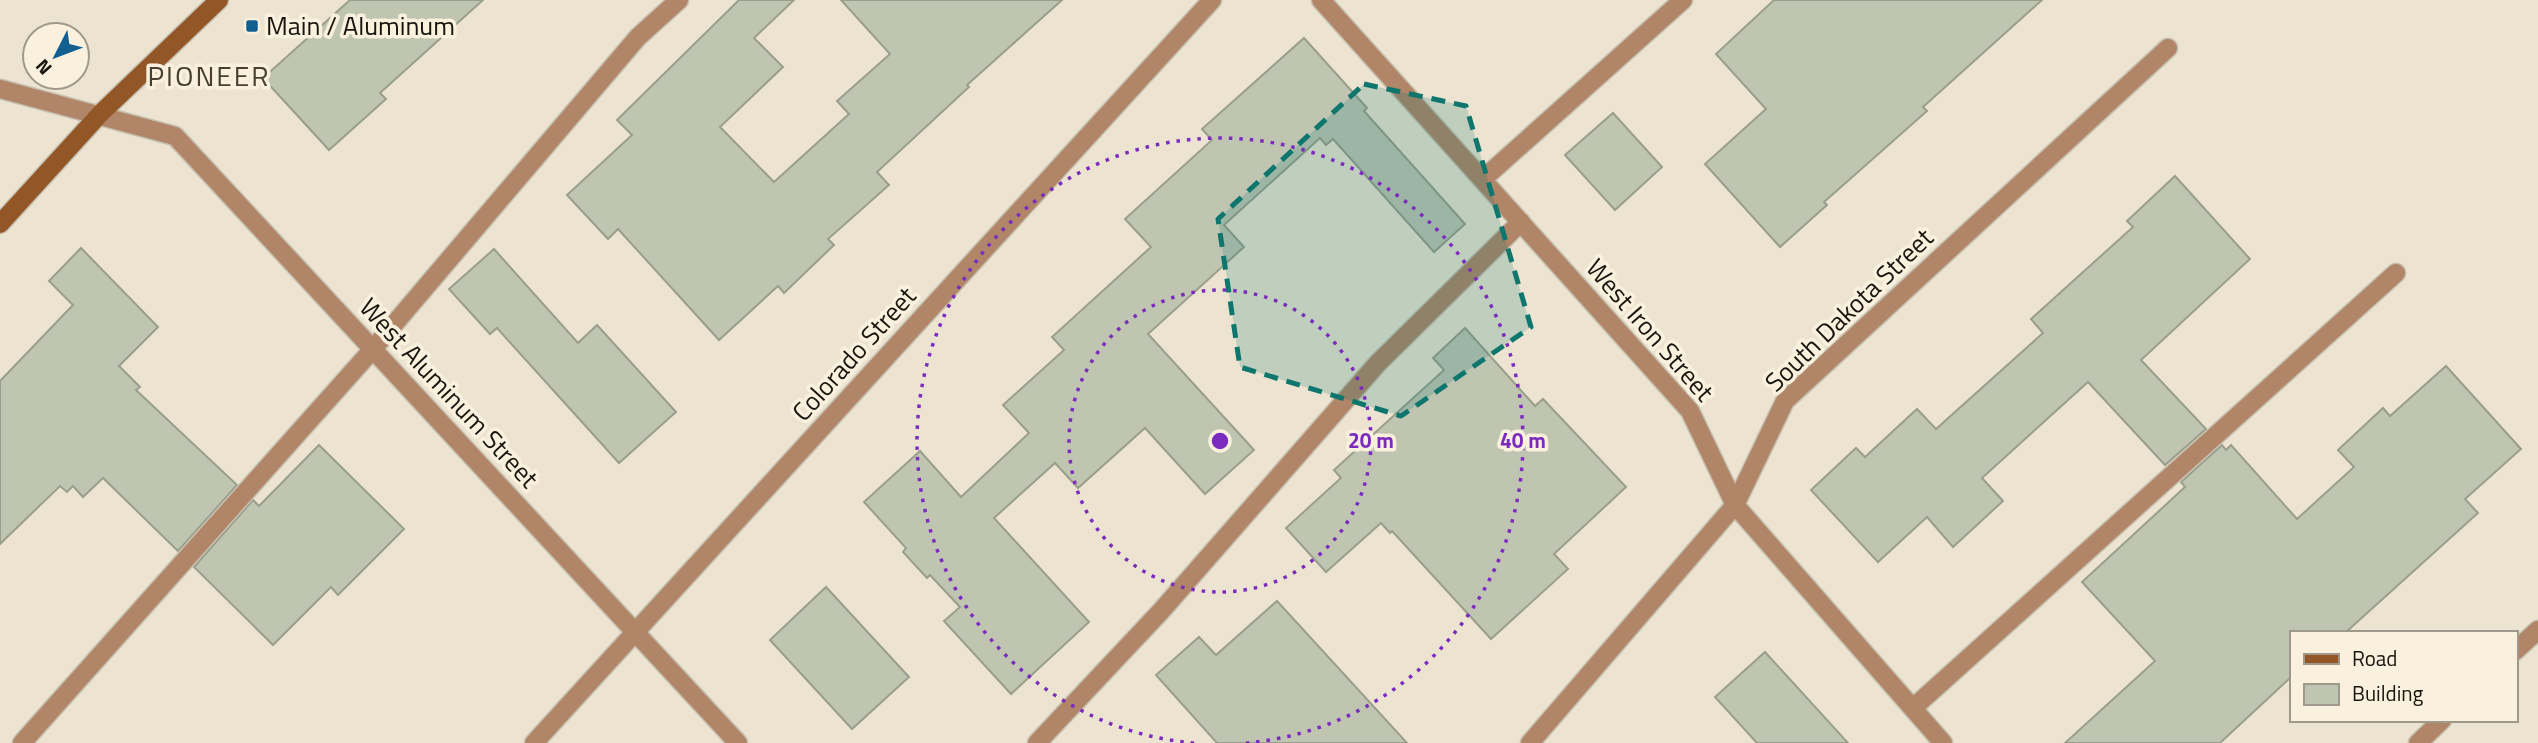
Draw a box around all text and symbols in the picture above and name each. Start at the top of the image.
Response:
place label: Main / Aluminum [266,6,455,45]
marker: Main / Aluminum [244,18,260,34]
north arrow [21,21,91,91]
text: N [28,53,58,82]
district label: PIONEER [147,54,271,97]
street label: South Dakota Street [1756,219,1942,400]
street label: West Iron Street [1577,250,1724,410]
street label: Colorado Street [782,278,925,430]
street label: West Aluminum Street [351,289,548,496]
text: 20 m [1348,424,1394,456]
text: 40 m [1500,424,1546,456]
centre of rings [1208,429,1232,453]
legend [2290,631,2517,722]
text: Road [2352,642,2397,674]
text: Building [2352,677,2424,709]

